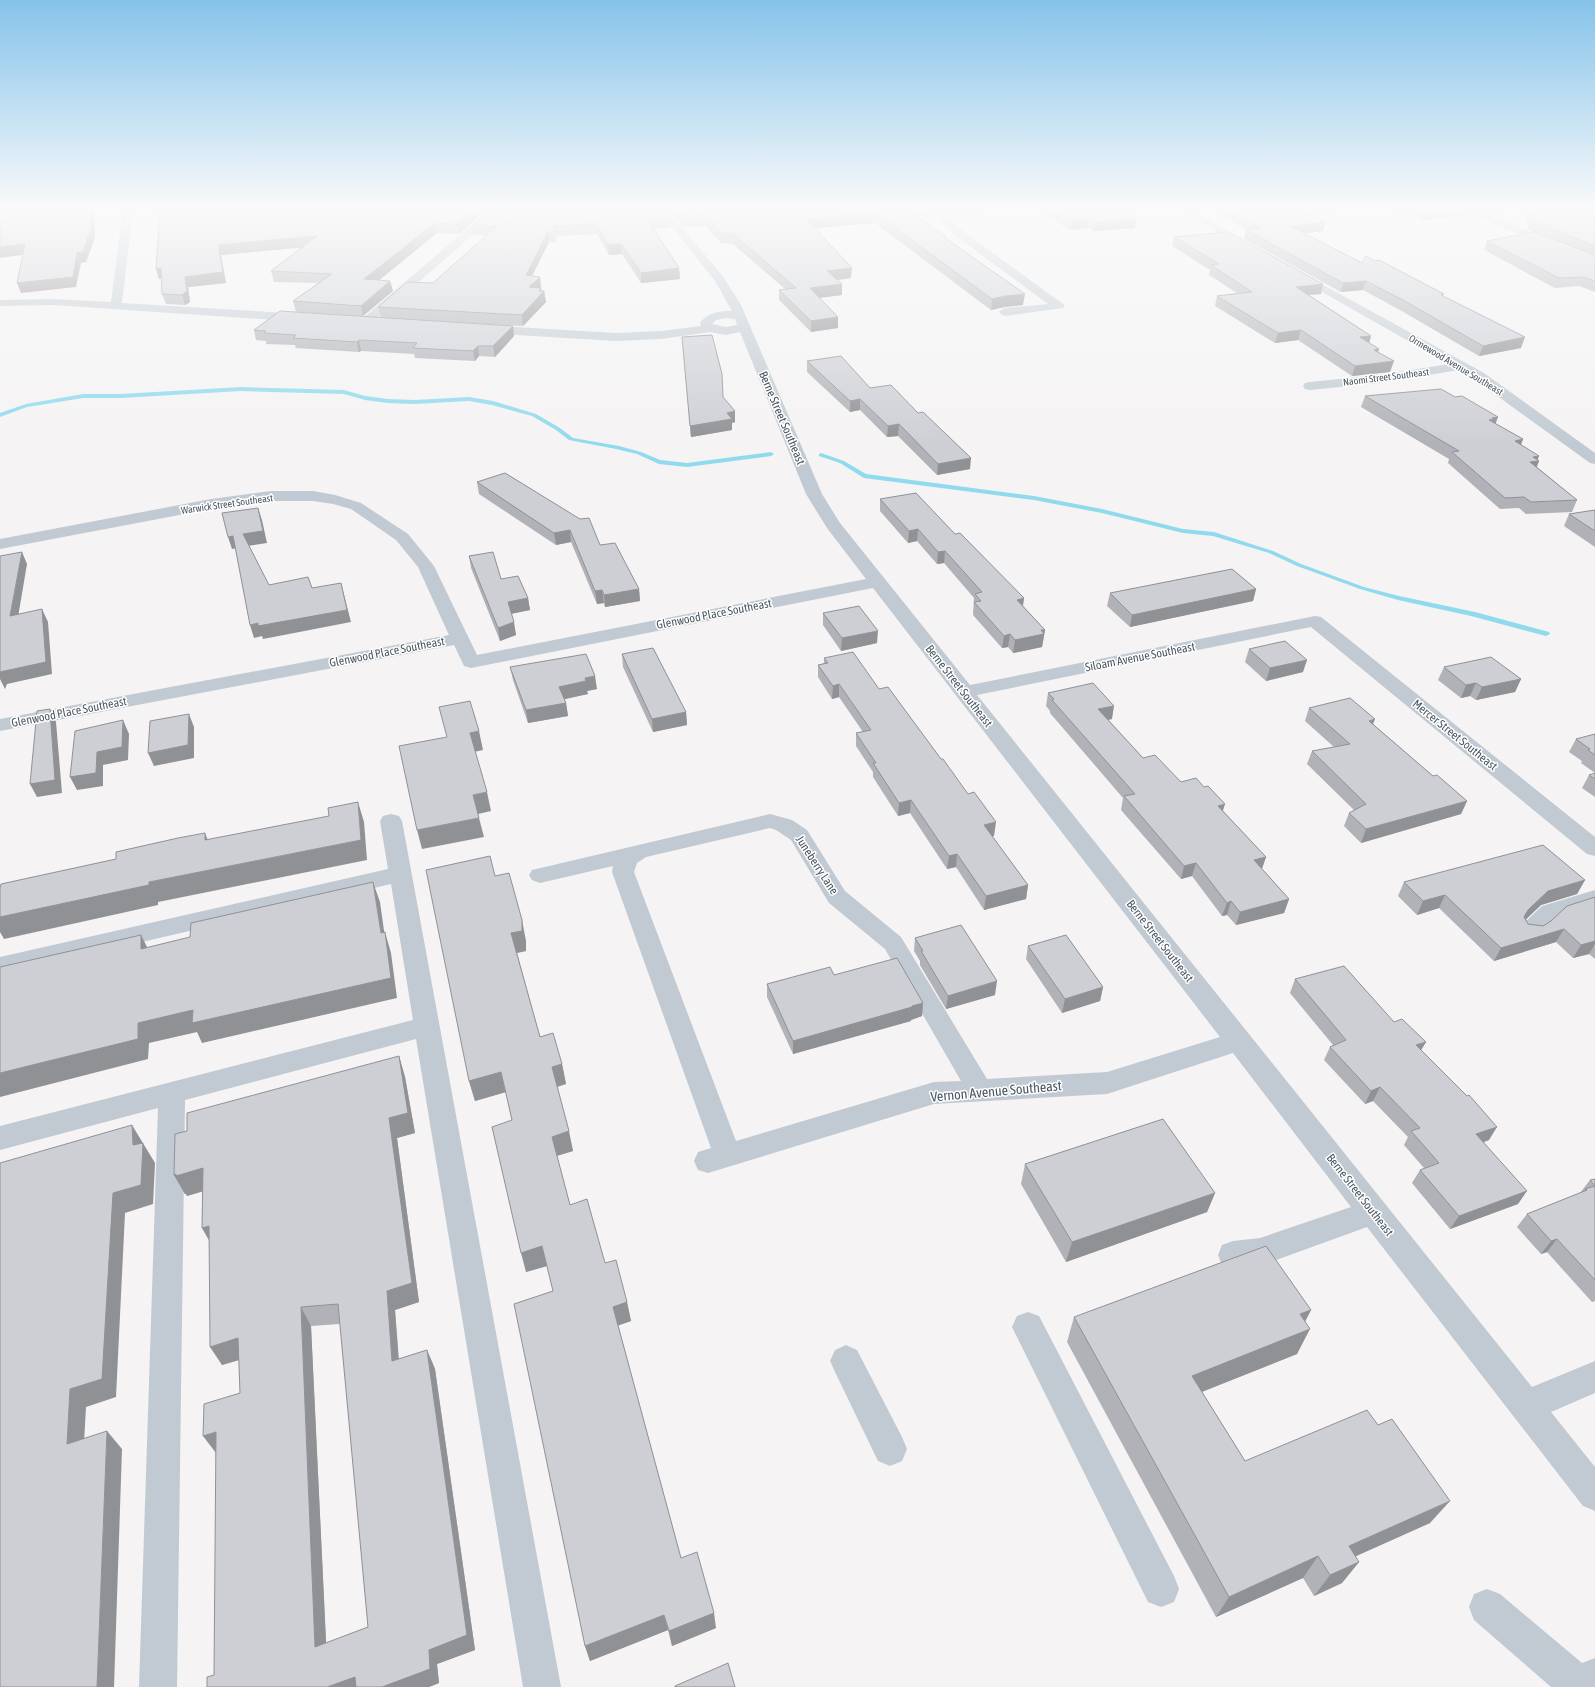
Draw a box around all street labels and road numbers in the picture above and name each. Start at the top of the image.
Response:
street label: Ormewood Avenue Southeast [1407,332,1505,398]
street label: Naomi Street Southeast [1342,366,1430,388]
street label: Berne Street Southeast [756,369,808,467]
street label: Warwick Street Southeast [180,492,274,516]
street label: Glenwood Place Southeast [655,596,773,632]
street label: Glenwood Place Southeast [328,634,446,670]
street label: Siloam Avenue Southeast [1084,639,1197,675]
street label: Berne Street Southeast [923,642,996,730]
street label: Glenwood Place Southeast [10,694,128,730]
street label: Mercer Street Southeast [1410,697,1500,774]
street label: Juneberry Lane [793,833,841,897]
street label: Berne Street Southeast [1124,897,1197,985]
street label: Vernon Avenue Southeast [930,1077,1062,1105]
street label: Berne Street Southeast [1324,1151,1397,1239]

